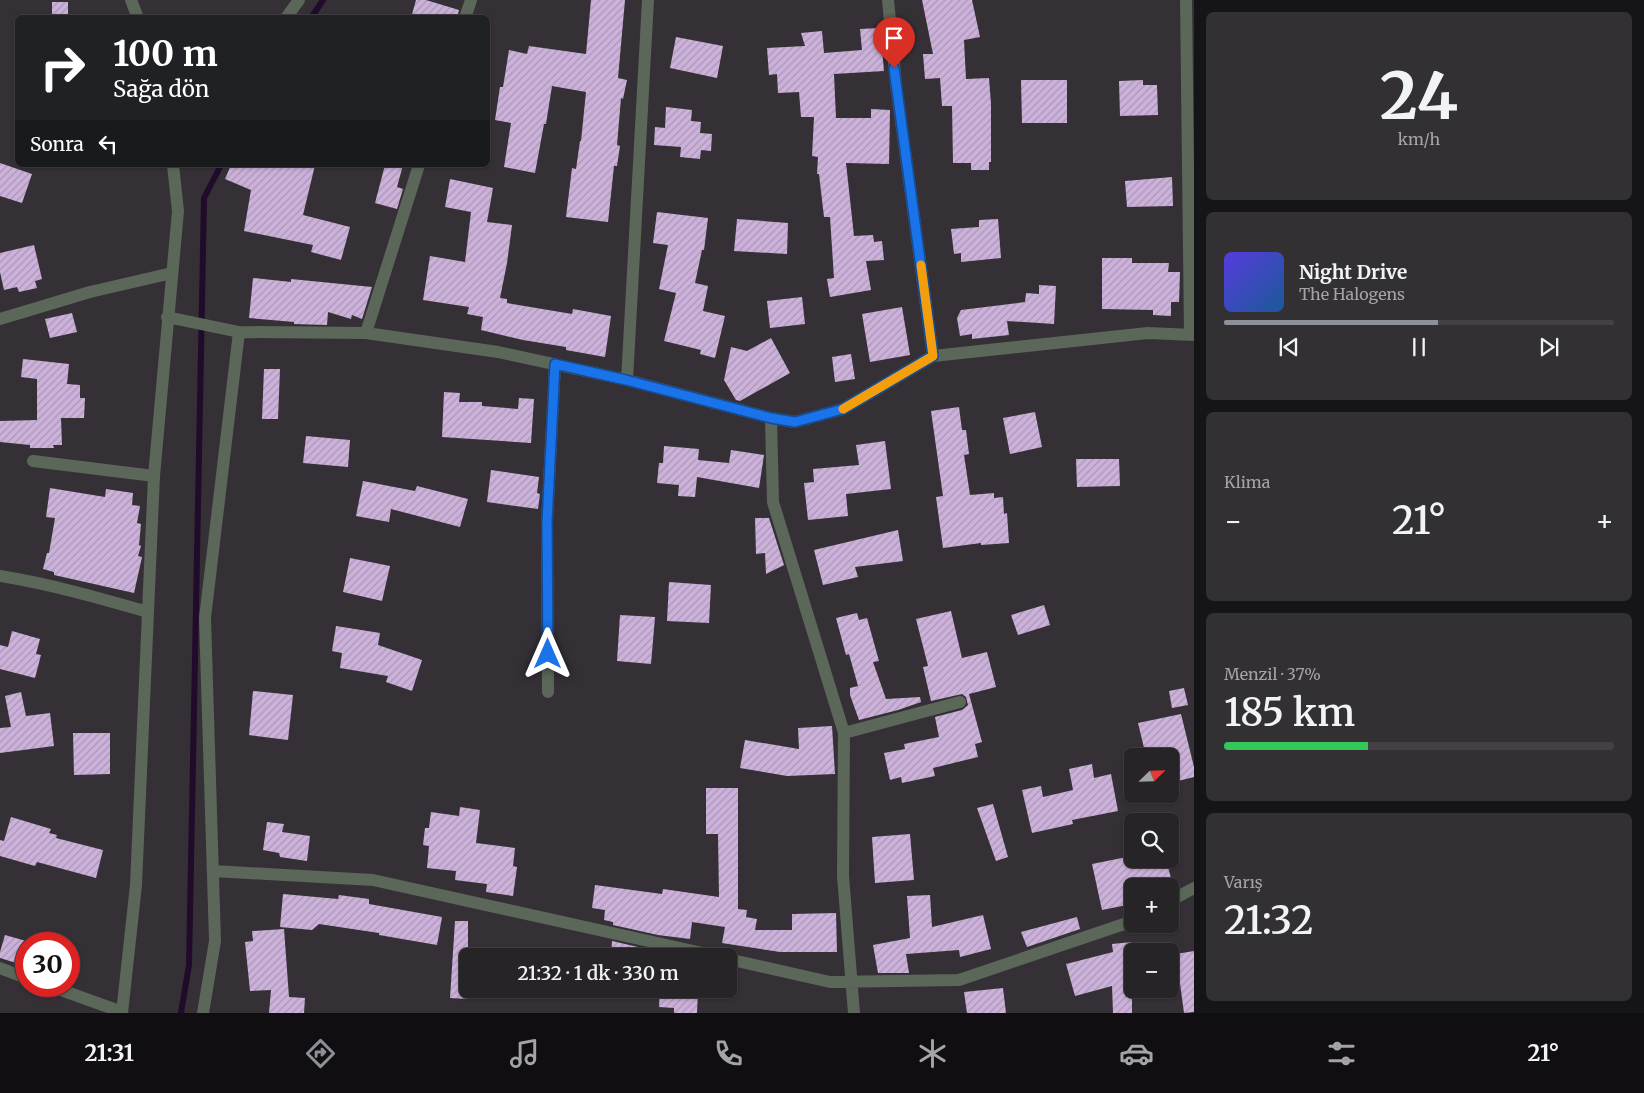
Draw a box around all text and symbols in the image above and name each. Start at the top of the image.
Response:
pin [873,17,915,68]
icon: arrive [880,24,908,52]
text: 100 m [113,32,218,76]
icon: right [30,35,95,100]
text: 24 [1380,55,1458,137]
text: Sağa dön [113,75,209,103]
text: km/h [1398,129,1440,149]
icon: left [94,130,122,158]
text: Sonra [30,132,84,156]
text: Night Drive [1299,260,1407,284]
text: The Halogens [1299,284,1405,304]
icon: previous [1275,333,1303,361]
icon: pause [1405,333,1433,361]
icon: next [1535,333,1563,361]
text: Klima [1224,472,1270,492]
text: 21° [1392,497,1446,544]
text: − [1224,503,1243,539]
text: + [1595,503,1614,539]
position arrow [521,627,573,679]
text: Menzil · 37% [1224,664,1321,684]
text: 185 km [1224,689,1355,736]
north arrow [1124,748,1179,802]
map controls [1124,748,1179,998]
button: search [1124,813,1179,868]
text: Varış [1224,872,1263,892]
button: + [1124,878,1179,933]
text: 21:32 [1224,897,1313,944]
speed limit sign: 30 [15,932,80,997]
button: − [1124,943,1179,998]
text: 21:32 · 1 dk · 330 m [517,961,679,985]
icon: directions [303,1036,338,1071]
icon: music [507,1036,542,1071]
icon: phone [711,1036,746,1071]
icon: climate [915,1036,950,1071]
icon: car [1119,1036,1154,1071]
icon: filters [1324,1036,1359,1071]
text: 21:31 [85,1039,134,1067]
text: 21° [1528,1039,1559,1067]

